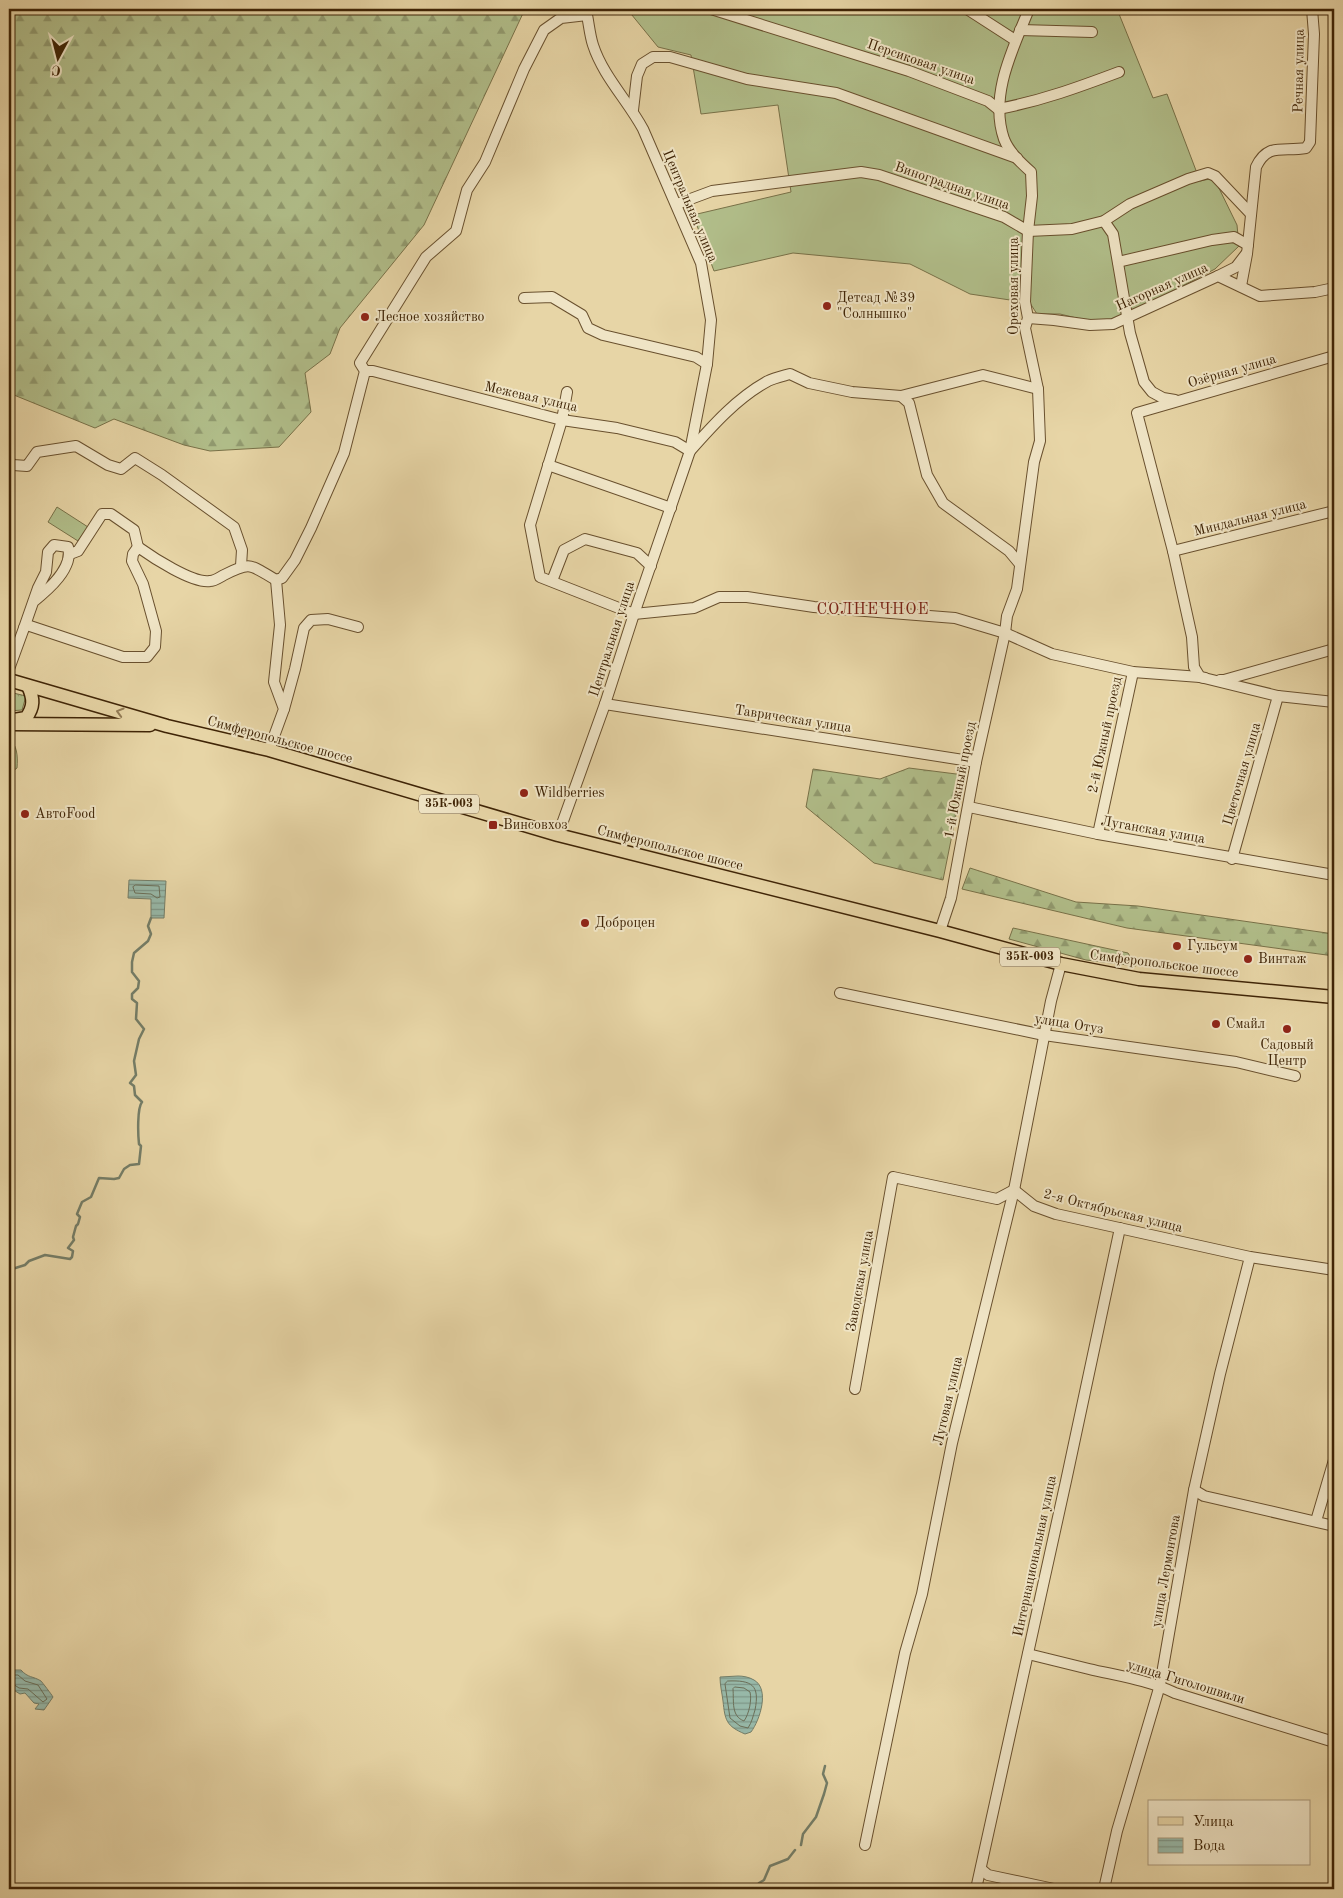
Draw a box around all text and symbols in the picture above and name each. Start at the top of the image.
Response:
street label: Речная улица [1291,29,1307,113]
north arrow [32,32,82,82]
street label: Персиковая улица [865,37,977,87]
text: С [51,62,62,77]
street label: Центральная улица [660,148,720,264]
street label: Виноградная улица [893,160,1011,212]
street label: Ореховая улица [1007,237,1021,335]
street label: Нагорная улица [1114,260,1210,314]
place label: Детсад №39 "Солнышко" [837,291,915,321]
marker: Детсад №39 "Солнышко" [821,300,833,312]
place label: Лесное хозяйство [375,310,485,324]
marker: Лесное хозяйство [359,311,371,323]
street label: Озёрная улица [1186,352,1278,390]
street label: Межевая улица [483,379,579,415]
street label: Миндальная улица [1192,497,1308,539]
street label: Центральная улица [587,579,637,698]
district label: СОЛНЕЧНОЕ [816,602,930,618]
street label: 2-й Южный проезд [1086,675,1124,794]
street label: Таврическая улица [734,703,853,735]
one-way arrow [117,708,125,718]
street label: Симферопольское шоссе [206,714,354,767]
street label: 1-й Южный проезд [942,720,978,839]
street label: Цветочная улица [1221,721,1263,827]
place label: Wildberries [534,786,605,800]
marker: Wildberries [518,787,530,799]
road number: 35К-003 [419,794,479,814]
place label: АвтоFood [35,807,96,821]
marker: АвтоFood [19,808,31,820]
street label: Луганская улица [1100,814,1206,846]
place label: Винсовхоз [503,818,568,832]
marker: Винсовхоз [487,819,499,831]
street label: Симферопольское шоссе [595,823,744,874]
place label: Доброцен [595,916,656,930]
marker: Доброцен [579,917,591,929]
place label: Гульсум [1187,939,1238,953]
marker: Гульсум [1171,940,1183,952]
road number: 35К-003 [1000,948,1060,966]
street label: Симферопольское шоссе [1089,948,1239,981]
place label: Винтаж [1258,952,1306,966]
marker: Винтаж [1242,953,1254,965]
street label: улица Отуз [1034,1012,1104,1036]
place label: Смайл [1226,1017,1265,1031]
marker: Смайл [1210,1018,1222,1030]
marker: Садовый Центр [1281,1023,1293,1035]
place label: Садовый Центр [1260,1038,1314,1068]
street label: 2-я Октябрьская улица [1042,1187,1184,1235]
street label: Заводская улица [844,1229,876,1333]
street label: Луговая улица [931,1355,965,1447]
street label: Интернациональная улица [1011,1474,1059,1638]
street label: улица Лермонтова [1149,1513,1183,1628]
street label: улица Гиголошвили [1126,1657,1246,1707]
legend [1148,1800,1310,1866]
text: Улица [1193,1815,1234,1830]
text: Вода [1193,1839,1226,1854]

